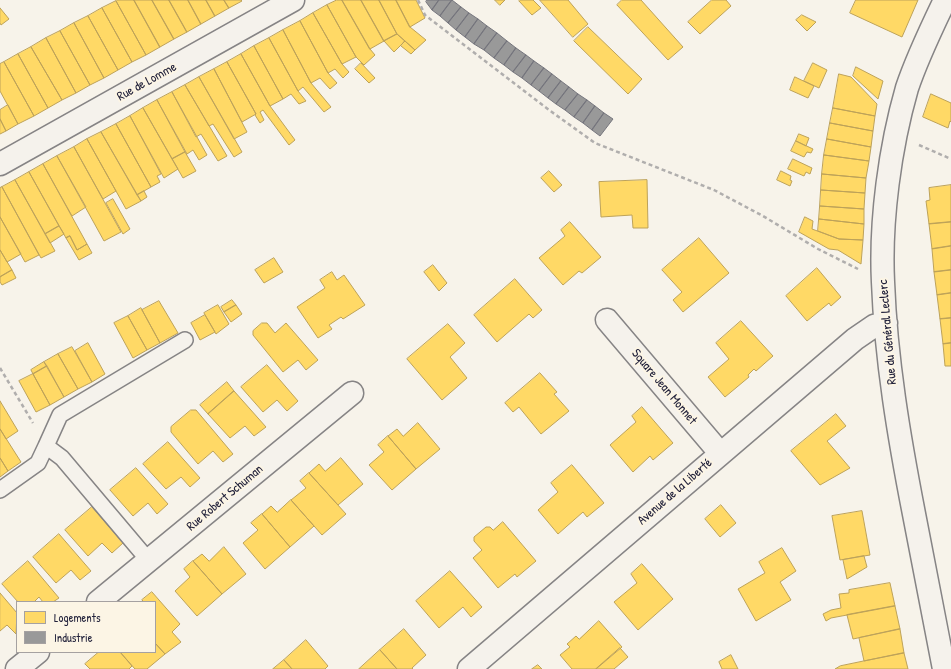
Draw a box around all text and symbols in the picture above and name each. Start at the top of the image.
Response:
street label: Rue de Lomme [115,59,179,105]
street label: Rue du Général Leclerc [876,279,900,385]
street label: Square Jean Monnet [628,346,700,428]
street label: Avenue de la Liberté [635,455,715,529]
street label: Rue Robert Schuman [184,462,266,534]
legend [16,601,156,653]
text: Logements [54,609,101,626]
text: Industrie [54,629,93,646]

